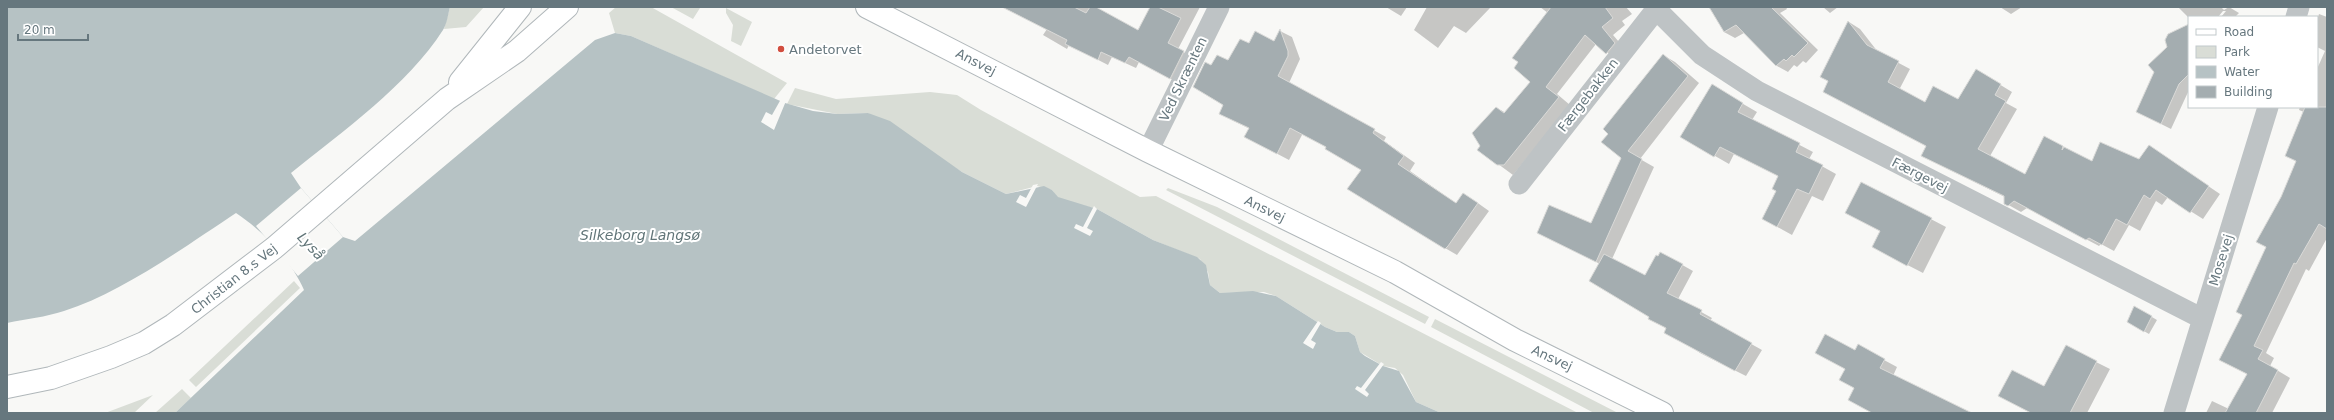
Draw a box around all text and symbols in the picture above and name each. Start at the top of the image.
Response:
scale bar [18,16,88,42]
legend [2188,16,2318,108]
text: 20 m [24,23,55,37]
text: Road [2224,25,2254,39]
street label: Ved Skrænten [1156,34,1210,124]
place label: Andetorvet [789,42,862,57]
marker: Andetorvet [776,44,786,54]
text: Park [2224,45,2250,59]
street label: Ansvej [953,46,999,78]
street label: Færgebakken [1555,55,1621,135]
text: Water [2224,65,2260,79]
text: Building [2224,85,2273,99]
street label: Færgevej [1889,154,1951,196]
street label: Ansvej [1242,193,1288,225]
water label: Silkeborg Langsø [580,227,700,243]
water label: Lyså [294,229,328,263]
street label: Mosevej [2206,232,2236,288]
street label: Christian 8.s Vej [188,241,280,317]
street label: Ansvej [1529,342,1575,374]

